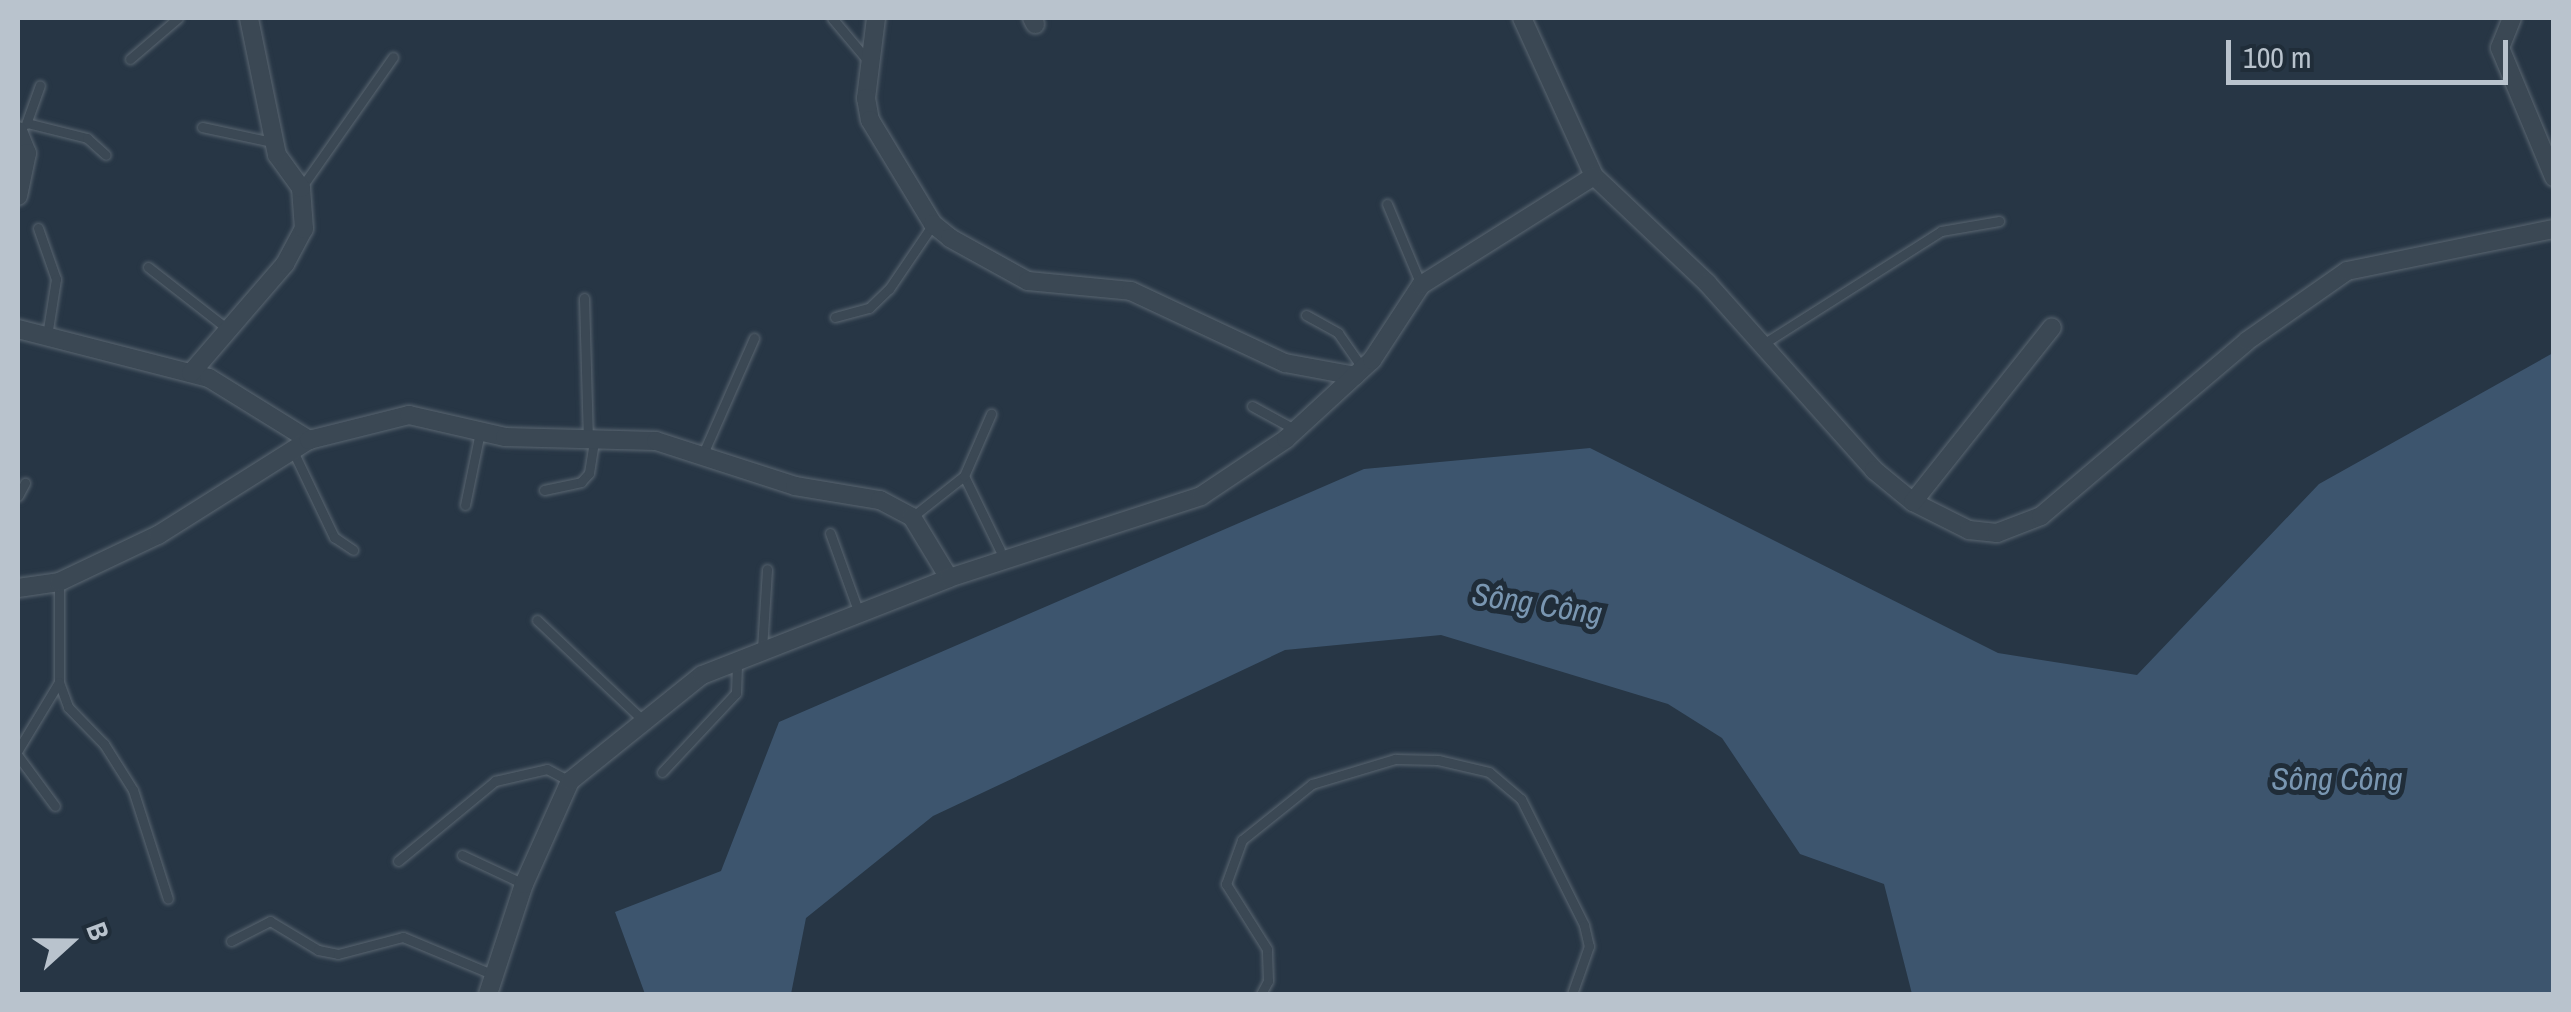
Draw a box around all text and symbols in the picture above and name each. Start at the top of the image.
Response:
scale bar [2231,20,2514,82]
text: 100 m [2243,37,2311,77]
water label: Sông Công [1469,575,1605,633]
water label: Sông Công [2271,760,2403,798]
north arrow [20,892,120,992]
text: B [77,917,119,946]

